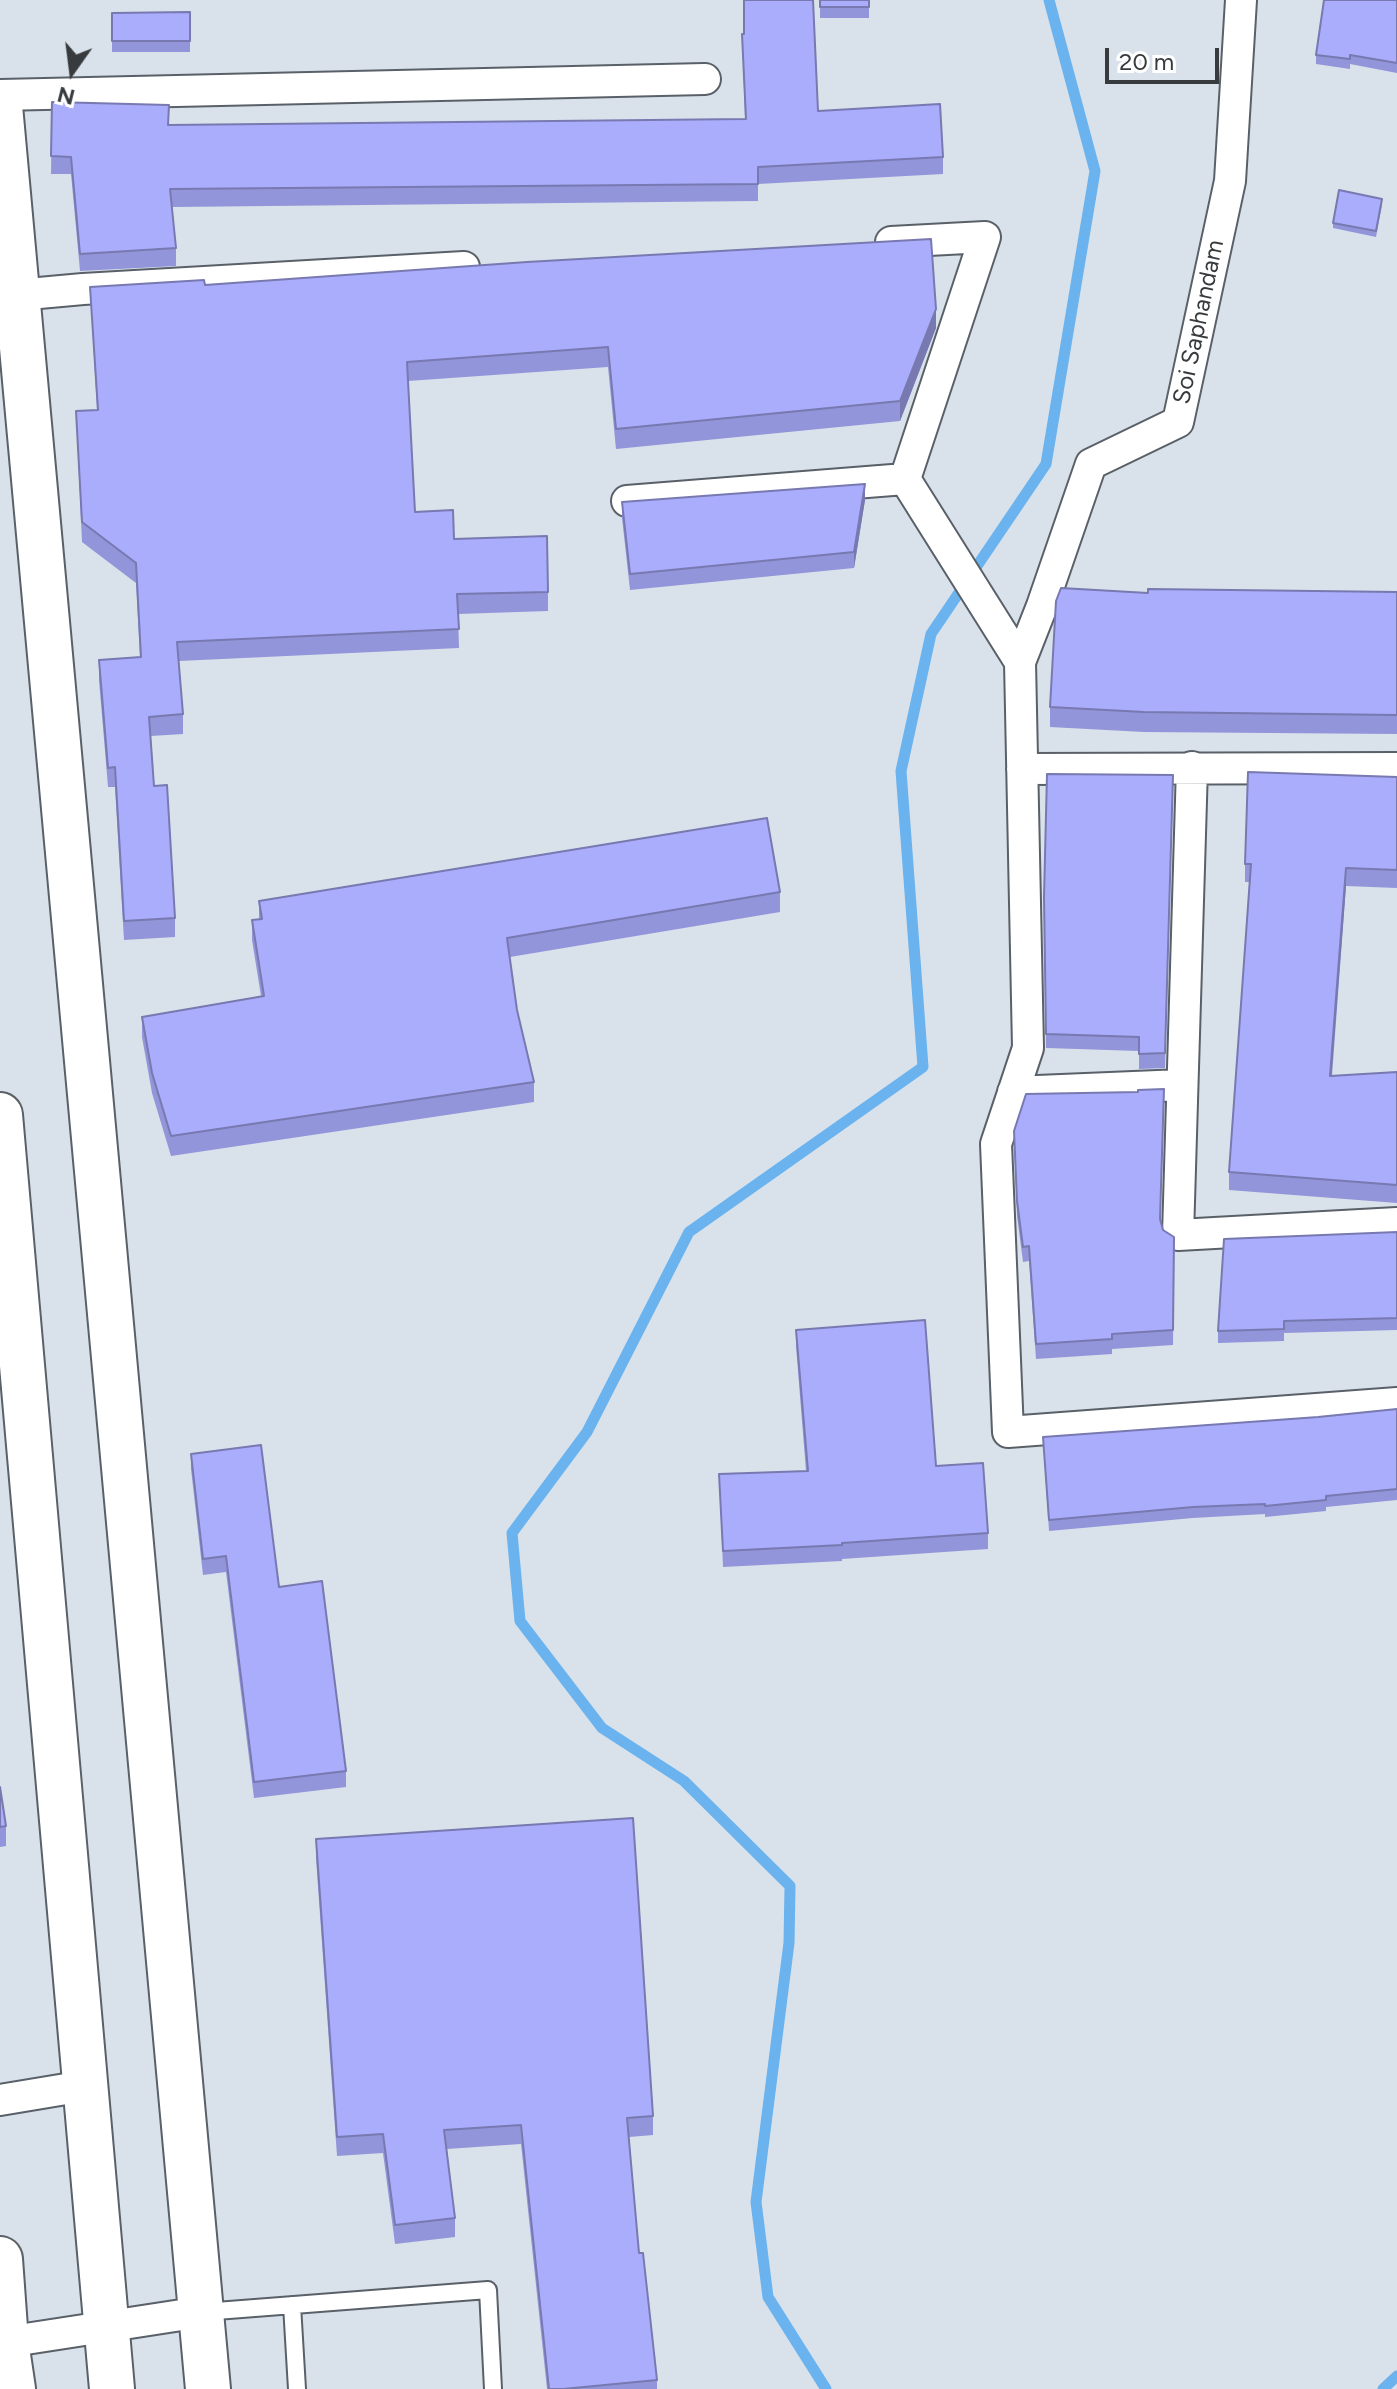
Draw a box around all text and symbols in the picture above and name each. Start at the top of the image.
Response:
north arrow [32,32,112,112]
scale bar [1109,32,1223,82]
text: 20 m [1119,47,1174,76]
text: N [55,81,78,111]
street label: Soi Saphandam [1168,237,1230,407]

